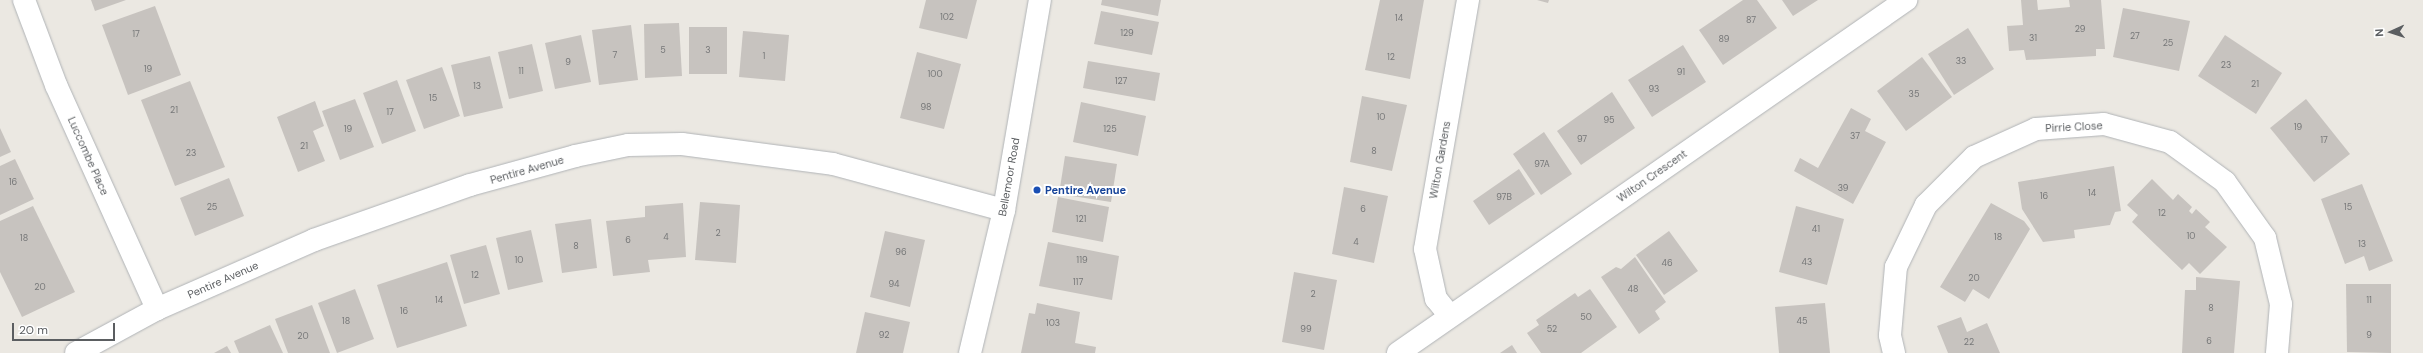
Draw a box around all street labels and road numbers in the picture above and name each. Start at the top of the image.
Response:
street label: Luccombe Place [65,115,111,197]
street label: Pirrie Close [2045,119,2103,135]
street label: Wilton Gardens [1427,120,1453,200]
street label: Bellemoor Road [996,137,1022,217]
street label: Wilton Crescent [1614,147,1690,205]
street label: Pentire Avenue [489,153,565,187]
street label: Pentire Avenue [186,259,260,301]

